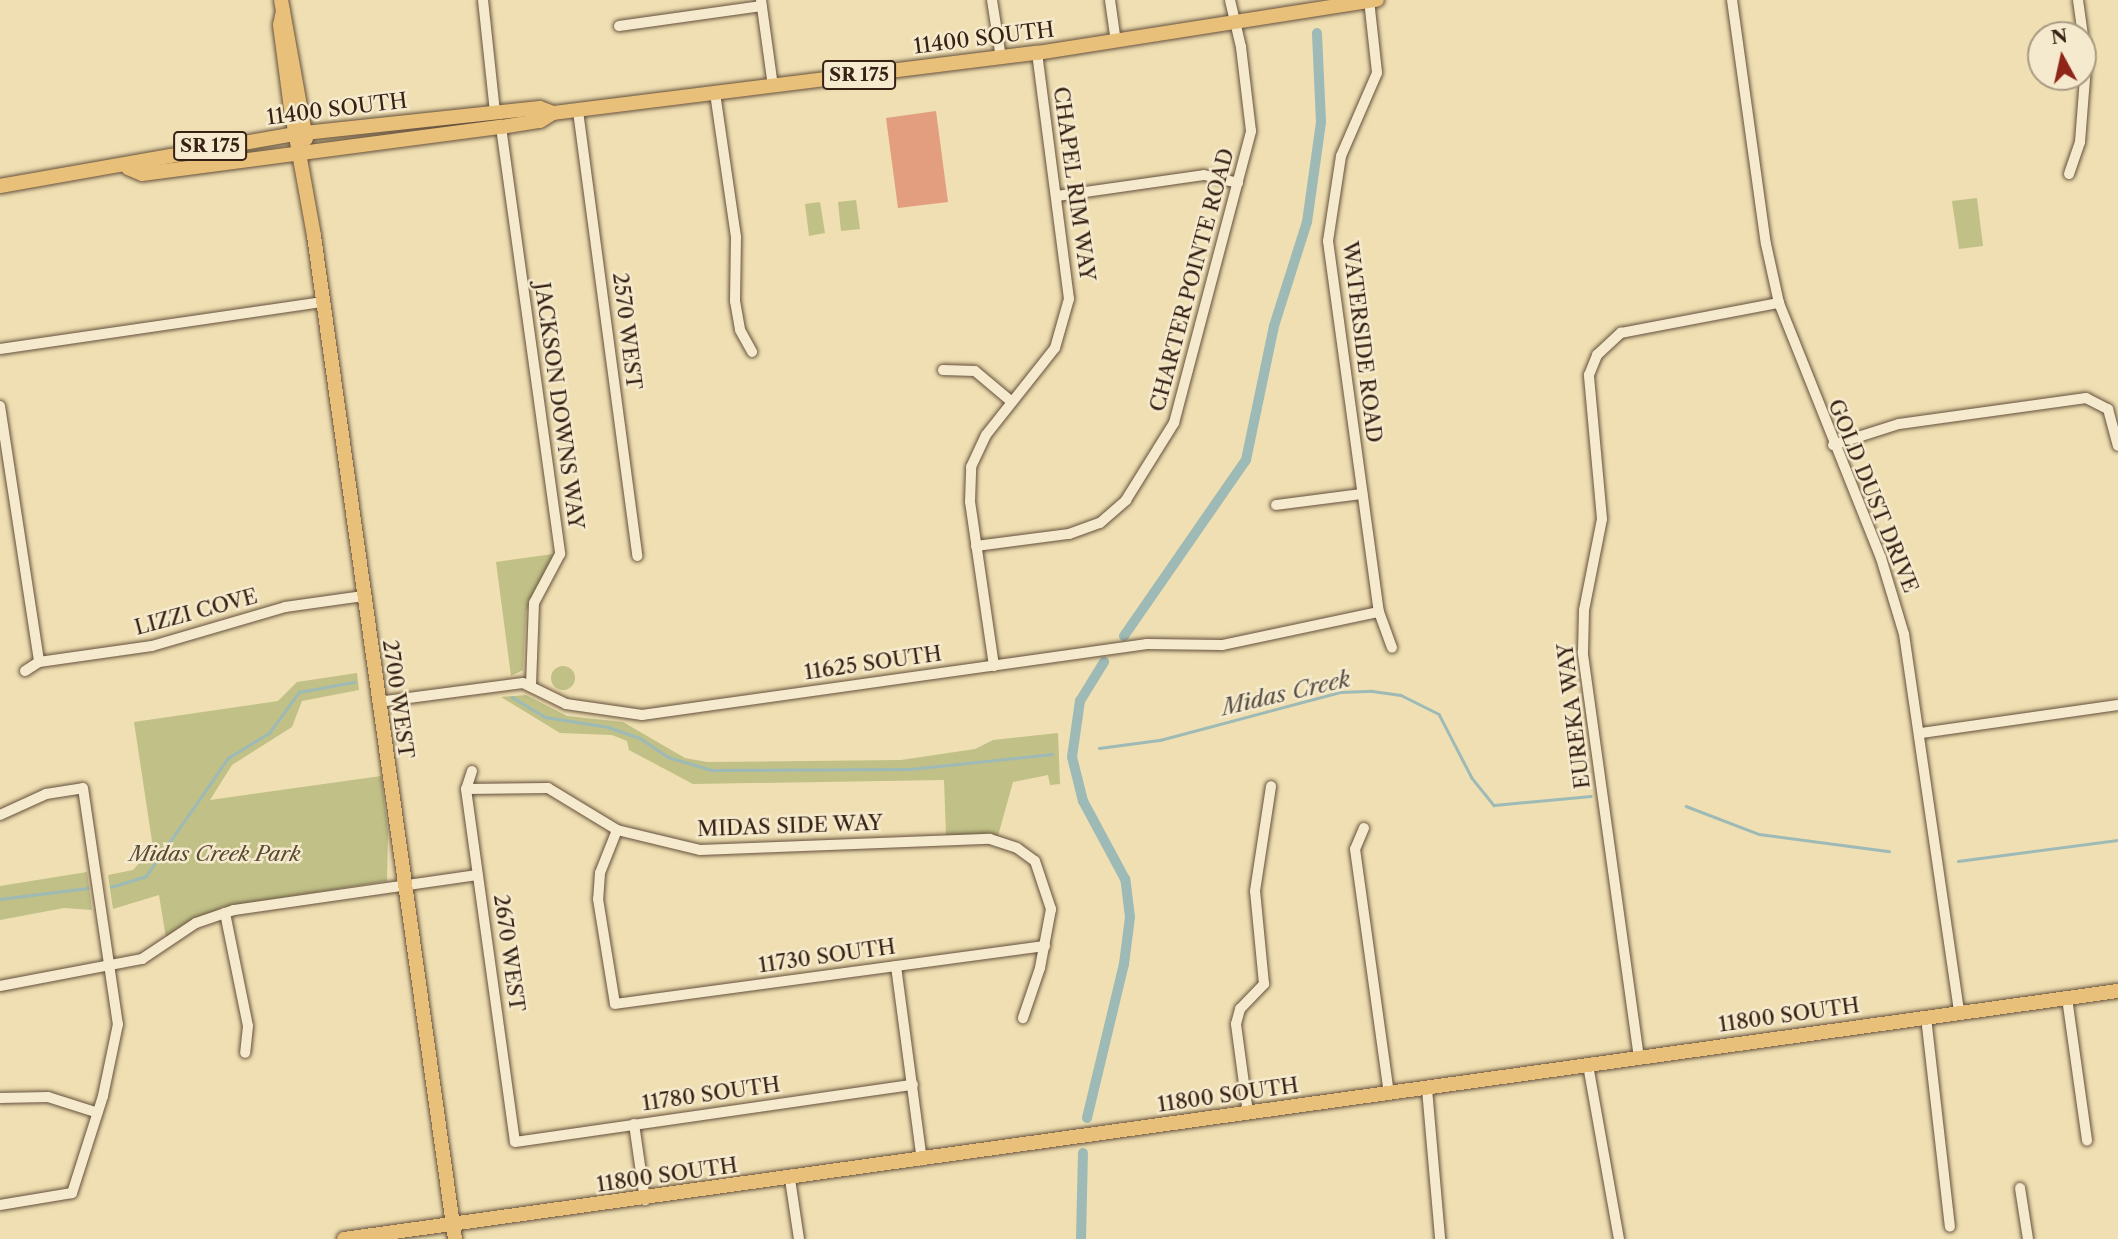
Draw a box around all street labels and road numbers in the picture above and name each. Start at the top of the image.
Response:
street label: 11400 SOUTH [912,17,1056,59]
road number: SR 175 [820,60,898,90]
street label: CHAPEL RIM WAY [1048,84,1100,284]
street label: 11400 SOUTH [265,88,409,130]
road number: SR 175 [172,130,248,162]
street label: CHARTER POINTE ROAD [1145,145,1239,415]
street label: WATERSIDE ROAD [1337,240,1387,444]
street label: 2570 WEST [607,271,647,391]
street label: JACKSON DOWNS WAY [529,280,589,532]
street label: GOLD DUST DRIVE [1823,395,1923,597]
street label: LIZZI COVE [132,584,260,640]
street label: 2700 WEST [377,638,419,760]
street label: 11625 SOUTH [803,641,943,685]
street label: EUREKA WAY [1552,641,1596,791]
street label: MIDAS SIDE WAY [696,810,884,842]
street label: 2670 WEST [488,892,530,1014]
street label: 11730 SOUTH [757,934,897,978]
street label: 11800 SOUTH [1717,993,1861,1037]
street label: 11780 SOUTH [640,1072,782,1116]
street label: 11800 SOUTH [1156,1073,1300,1117]
street label: 11800 SOUTH [595,1153,739,1197]

